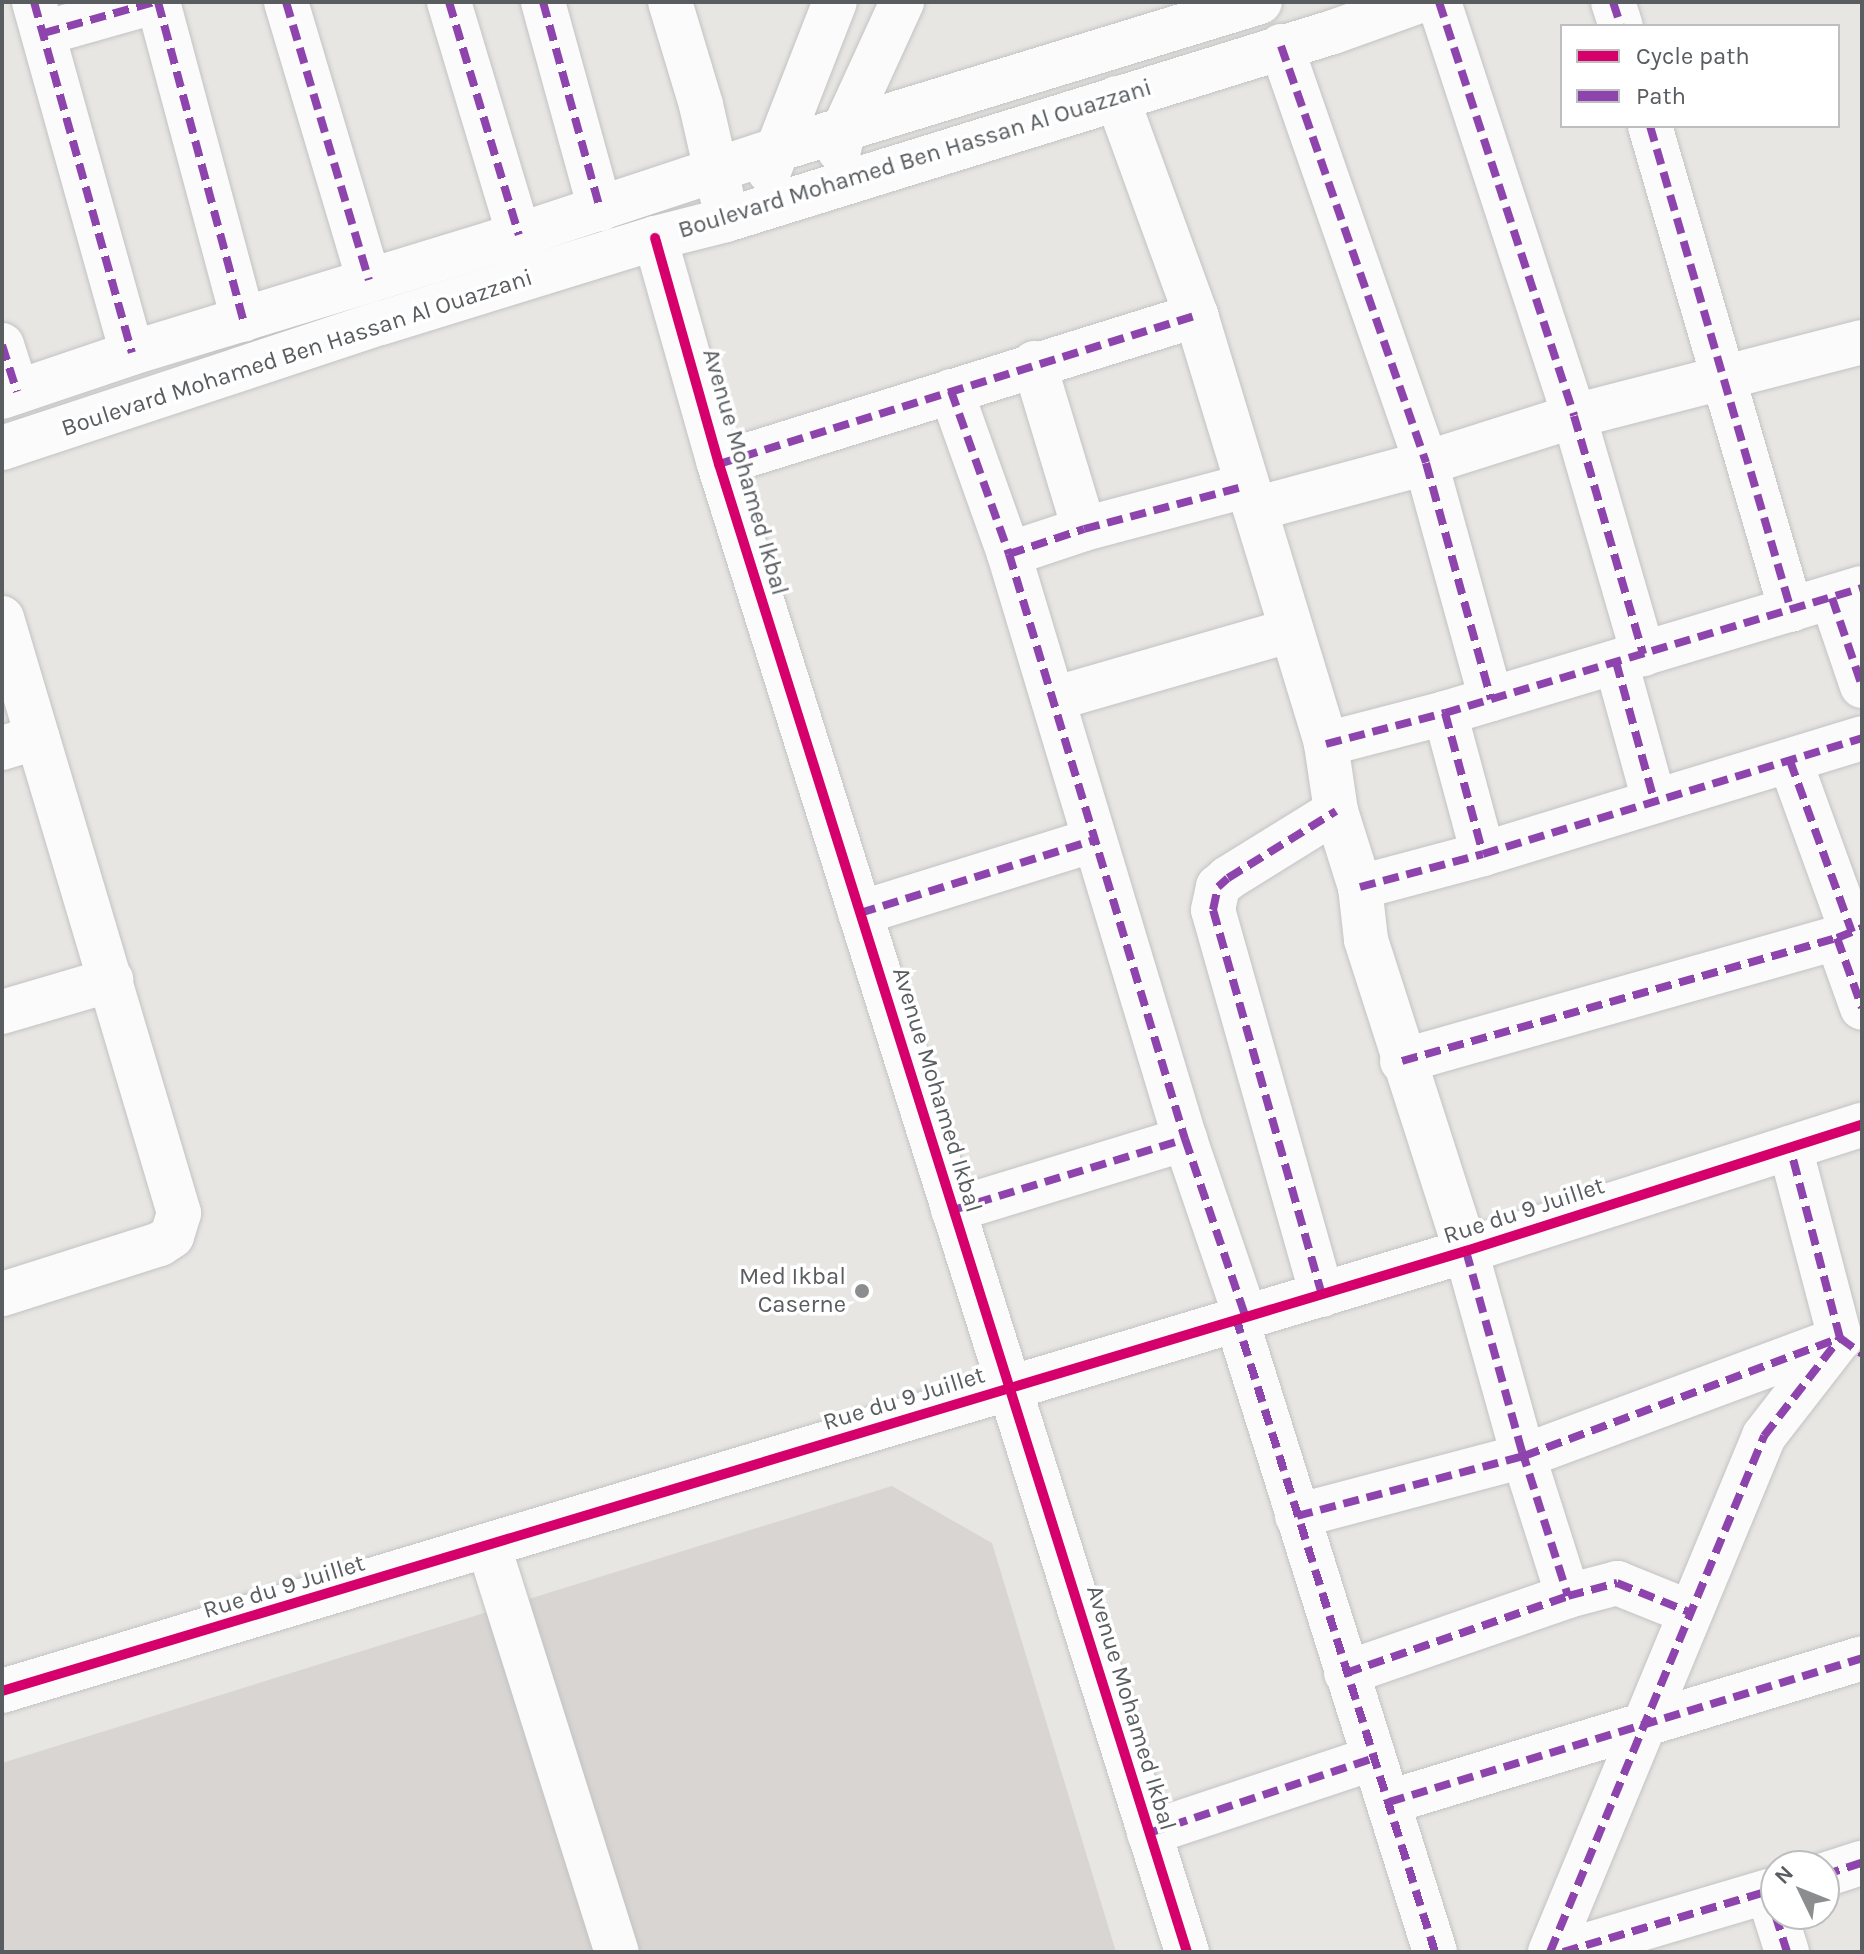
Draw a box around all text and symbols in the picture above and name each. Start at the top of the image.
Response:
legend [1560,24,1840,128]
text: Cycle path [1636,42,1750,70]
street label: Boulevard Mohamed Ben Hassan Al Ouazzani [675,73,1155,245]
text: Path [1636,82,1686,110]
street label: Boulevard Mohamed Ben Hassan Al Ouazzani [58,263,536,443]
street label: Avenue Mohamed Ikbal [696,346,794,598]
street label: Avenue Mohamed Ikbal [886,964,988,1216]
street label: Rue du 9 Juillet [1440,1171,1608,1251]
place label: Med Ikbal Caserne [739,1263,846,1319]
marker: Med Ikbal Caserne [853,1282,871,1300]
street label: Rue du 9 Juillet [820,1361,988,1437]
street label: Rue du 9 Juillet [200,1549,368,1625]
street label: Avenue Mohamed Ikbal [1080,1582,1182,1834]
north arrow [1760,1850,1840,1930]
text: N [1769,1860,1799,1890]

